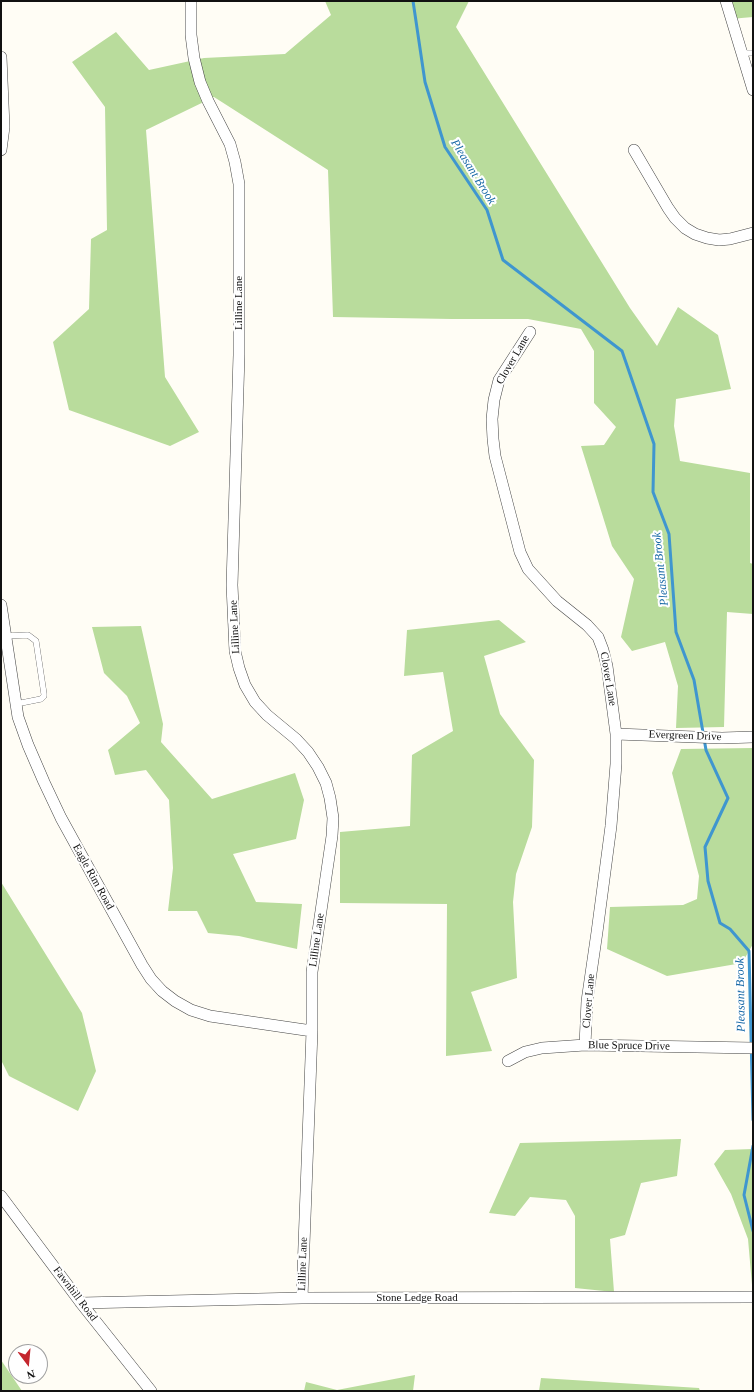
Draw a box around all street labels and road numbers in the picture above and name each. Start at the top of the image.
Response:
street label: Lilline Lane [232,276,246,330]
street label: Clover Lane [494,333,532,387]
street label: Lilline Lane [227,600,243,654]
street label: Clover Lane [597,651,619,707]
street label: Evergreen Drive [648,728,722,744]
street label: Eagle Rim Road [70,842,116,912]
street label: Lilline Lane [307,912,327,968]
street label: Clover Lane [580,973,598,1029]
street label: Blue Spruce Drive [588,1039,670,1053]
street label: Lilline Lane [295,1237,311,1291]
street label: Fawnhill Road [50,1264,100,1324]
street label: Stone Ledge Road [376,1291,458,1305]

